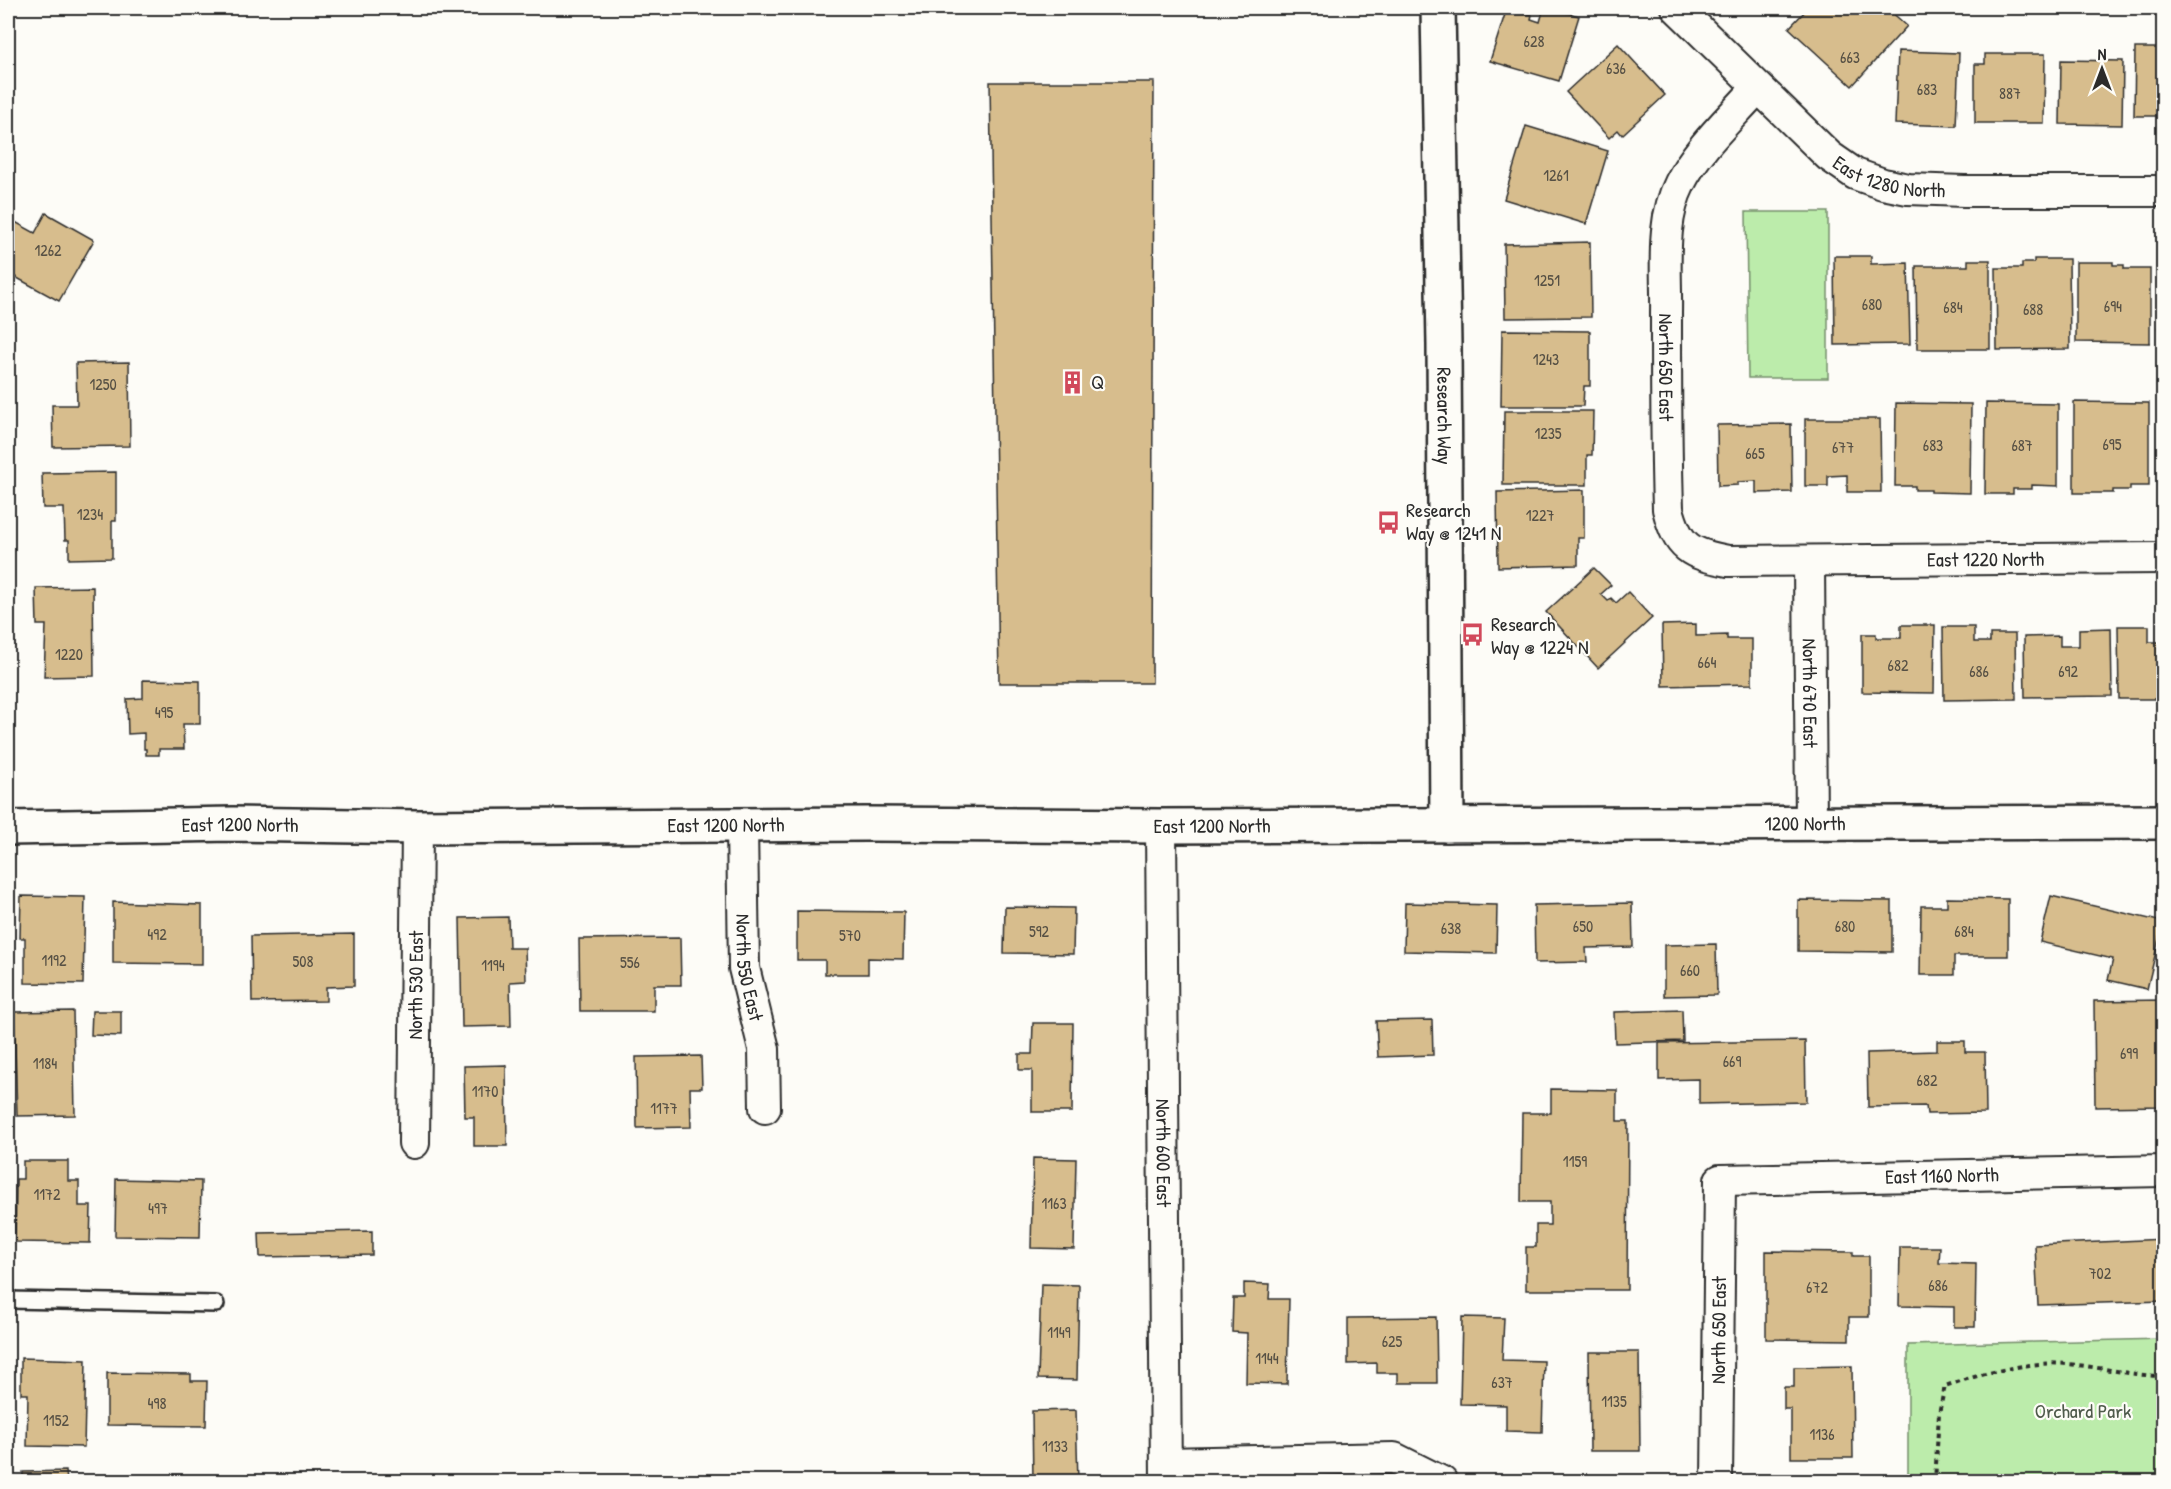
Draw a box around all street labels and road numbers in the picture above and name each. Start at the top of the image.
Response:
street label: East 1280 North [1828,149,1946,203]
street label: North 650 East [1653,313,1680,422]
street label: Research Way [1431,367,1459,465]
street label: East 1220 North [1927,545,2044,573]
street label: North 670 East [1797,638,1824,749]
street label: 1200 North [1764,809,1845,837]
street label: East 1200 North [181,810,299,838]
street label: East 1200 North [667,811,784,838]
street label: East 1200 North [1153,812,1270,839]
street label: North 550 East [730,914,771,1025]
street label: North 530 East [401,929,429,1039]
street label: North 600 East [1150,1099,1178,1208]
street label: East 1160 North [1885,1160,1999,1190]
street label: North 650 East [1704,1275,1732,1384]

